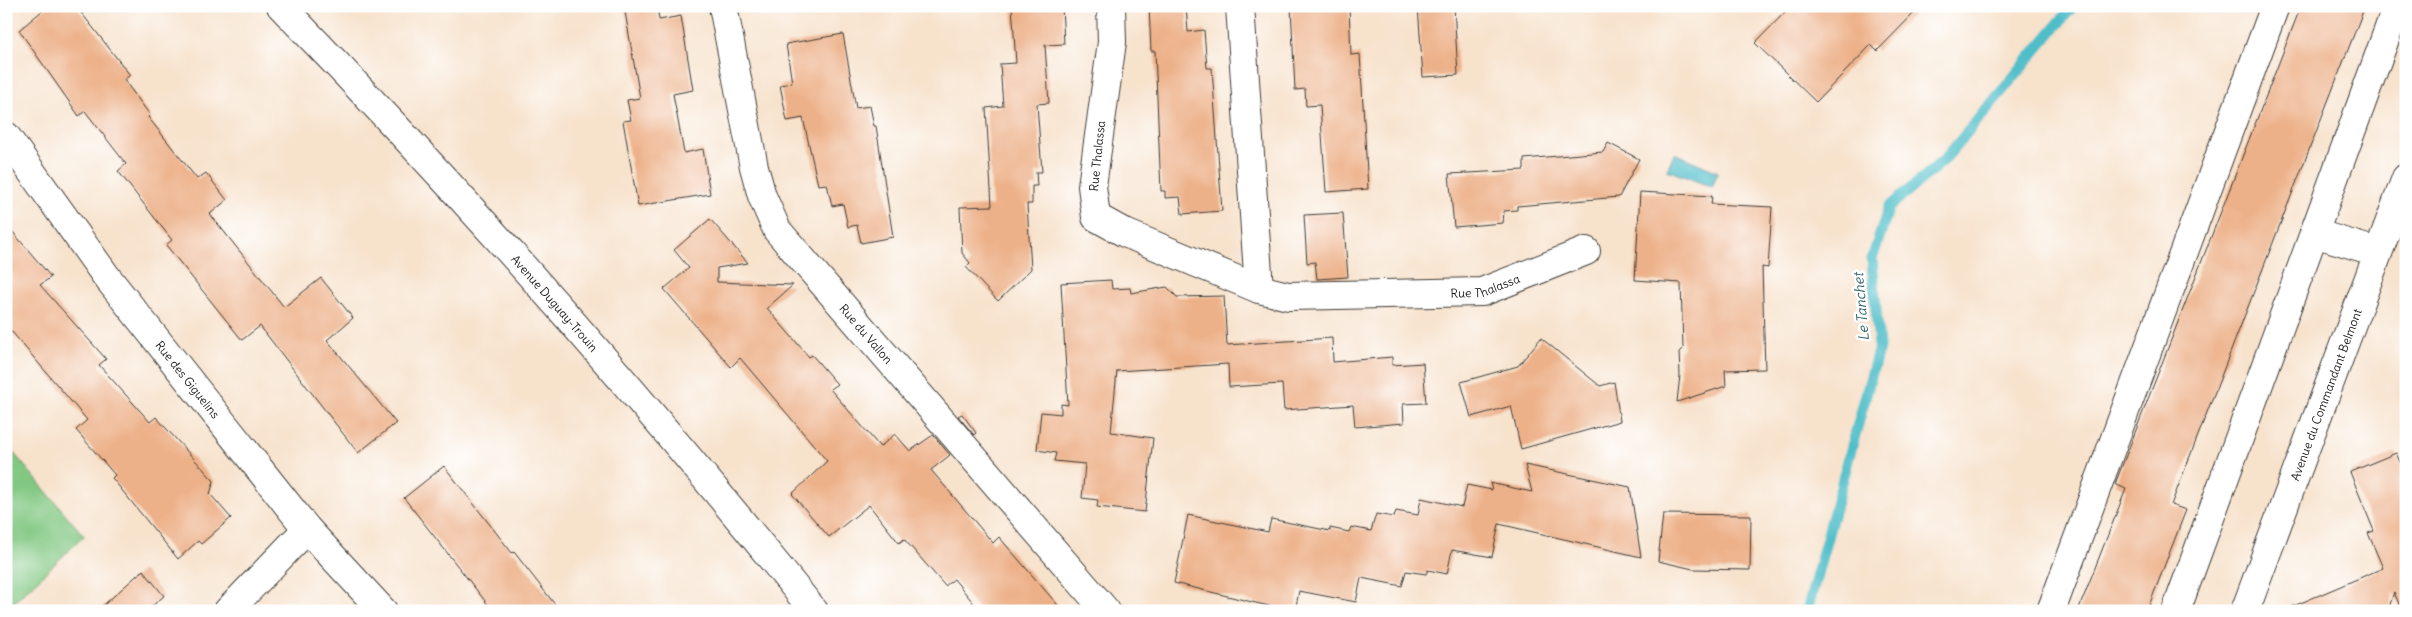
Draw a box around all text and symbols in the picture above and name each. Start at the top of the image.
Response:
street label: Rue Thalassa [1086,120,1108,192]
street label: Avenue Duguay-Trouin [508,251,602,354]
street label: Rue Thalassa [1450,270,1522,300]
water label: Le Tanchet [1849,270,1873,342]
street label: Rue du Vallon [837,301,896,366]
street label: Avenue du Commandant Belmont [2287,306,2364,483]
street label: Rue des Giguelins [153,337,223,421]

